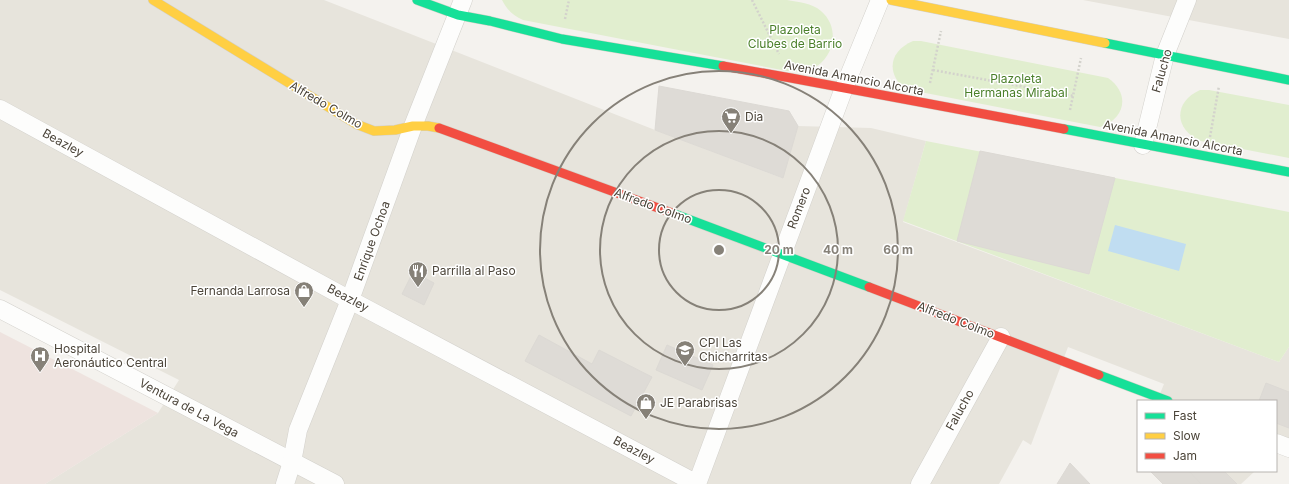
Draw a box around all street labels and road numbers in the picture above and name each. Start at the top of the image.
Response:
street label: Falucho [1148,47,1175,94]
street label: Avenida Amancio Alcorta [783,57,925,98]
street label: Alfredo Colmo [287,78,365,131]
street label: Avenida Amancio Alcorta [1102,117,1244,158]
street label: Beazley [40,125,87,160]
street label: Alfredo Colmo [612,185,694,227]
street label: Romero [784,185,813,231]
street label: Enrique Ochoa [350,199,393,283]
street label: Beazley [325,280,372,315]
street label: Alfredo Colmo [915,298,997,341]
street label: Ventura de La Vega [137,375,242,440]
street label: Falucho [942,387,977,433]
street label: Beazley [611,432,658,467]

